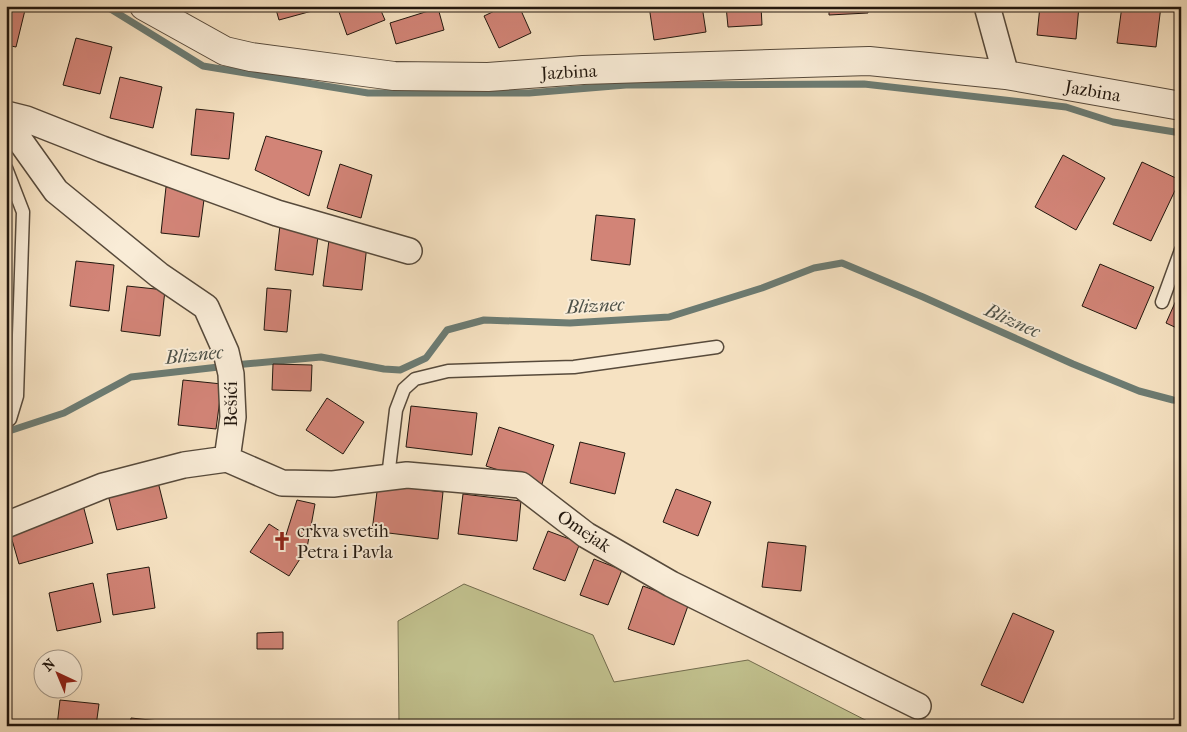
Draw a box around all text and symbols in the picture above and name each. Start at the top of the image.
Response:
street label: Jazbina [538,61,598,85]
street label: Jazbina [1062,76,1123,107]
water label: Bliznec [564,293,626,319]
water label: Bliznec [981,299,1045,343]
water label: Bliznec [163,341,225,369]
street label: Bešići [221,380,242,427]
street label: Omejak [553,506,615,557]
place label: crkva svetih Petra i Pavla [297,521,393,563]
church icon: crkva svetih Petra i Pavla [271,530,293,552]
north arrow [32,650,82,700]
text: N [40,655,59,675]

